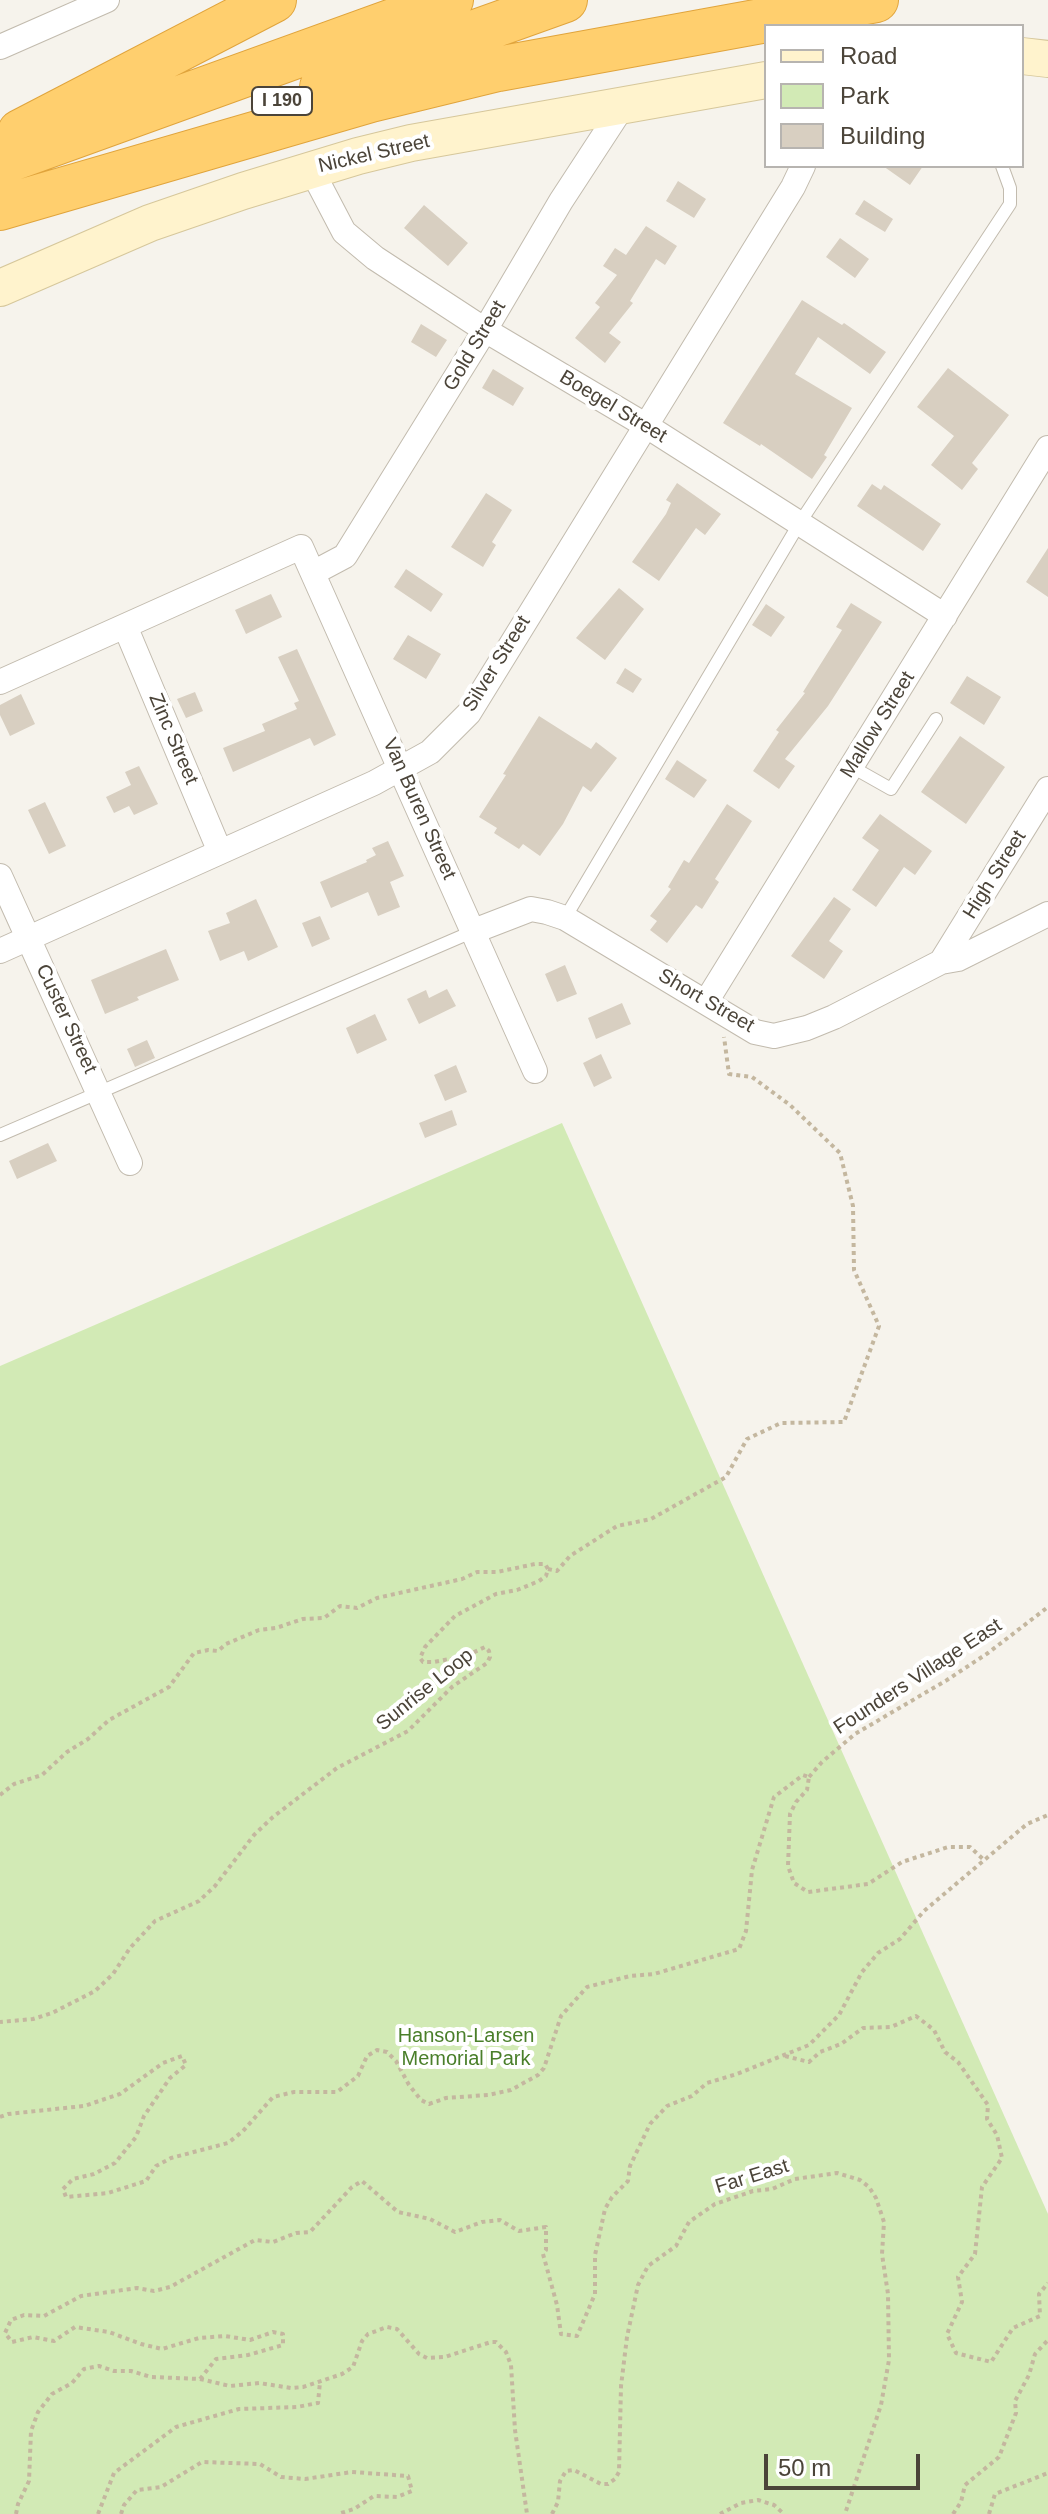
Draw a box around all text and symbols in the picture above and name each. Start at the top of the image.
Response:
legend [764,24,1024,168]
text: Road [840,42,897,69]
text: Park [840,82,889,109]
road number: I 190 [252,87,312,115]
text: Building [840,122,925,149]
street label: Nickel Street [316,130,432,178]
street label: Gold Street [439,296,511,396]
street label: Boegel Street [555,366,671,448]
street label: Silver Street [458,611,536,717]
street label: Mallow Street [836,667,920,783]
street label: Zinc Street [143,690,203,788]
street label: Van Buren Street [377,735,461,883]
street label: High Street [958,826,1032,924]
street label: Custer Street [30,961,102,1077]
street label: Short Street [654,964,758,1038]
street label: Founders Village East [830,1614,1006,1740]
street label: Sunrise Loop [372,1644,478,1736]
park label: Hanson-Larsen Memorial Park [398,2024,534,2071]
street label: Far East [712,2154,792,2200]
scale bar [768,2438,924,2488]
text: 50 m [778,2454,831,2481]

